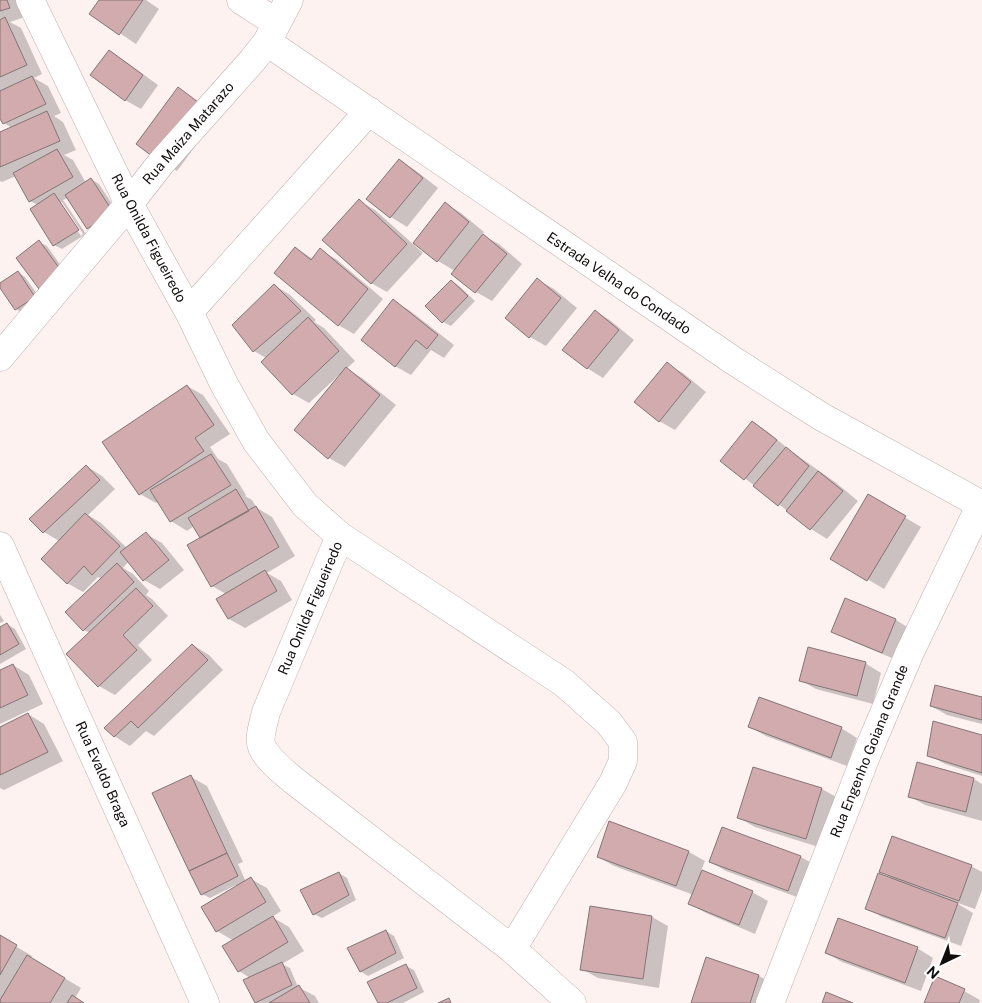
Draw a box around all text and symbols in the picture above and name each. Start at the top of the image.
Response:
street label: Rua Maíza Matarazo [139,78,237,188]
street label: Rua Onilda Figueiredo [108,171,190,305]
street label: Estrada Velha do Condado [544,229,694,337]
street label: Rua Onilda Figueiredo [275,539,345,677]
street label: Rua Engenho Goiana Grande [827,662,911,840]
street label: Rua Evaldo Braga [73,719,133,829]
north arrow [917,938,967,988]
text: N [924,963,943,982]

